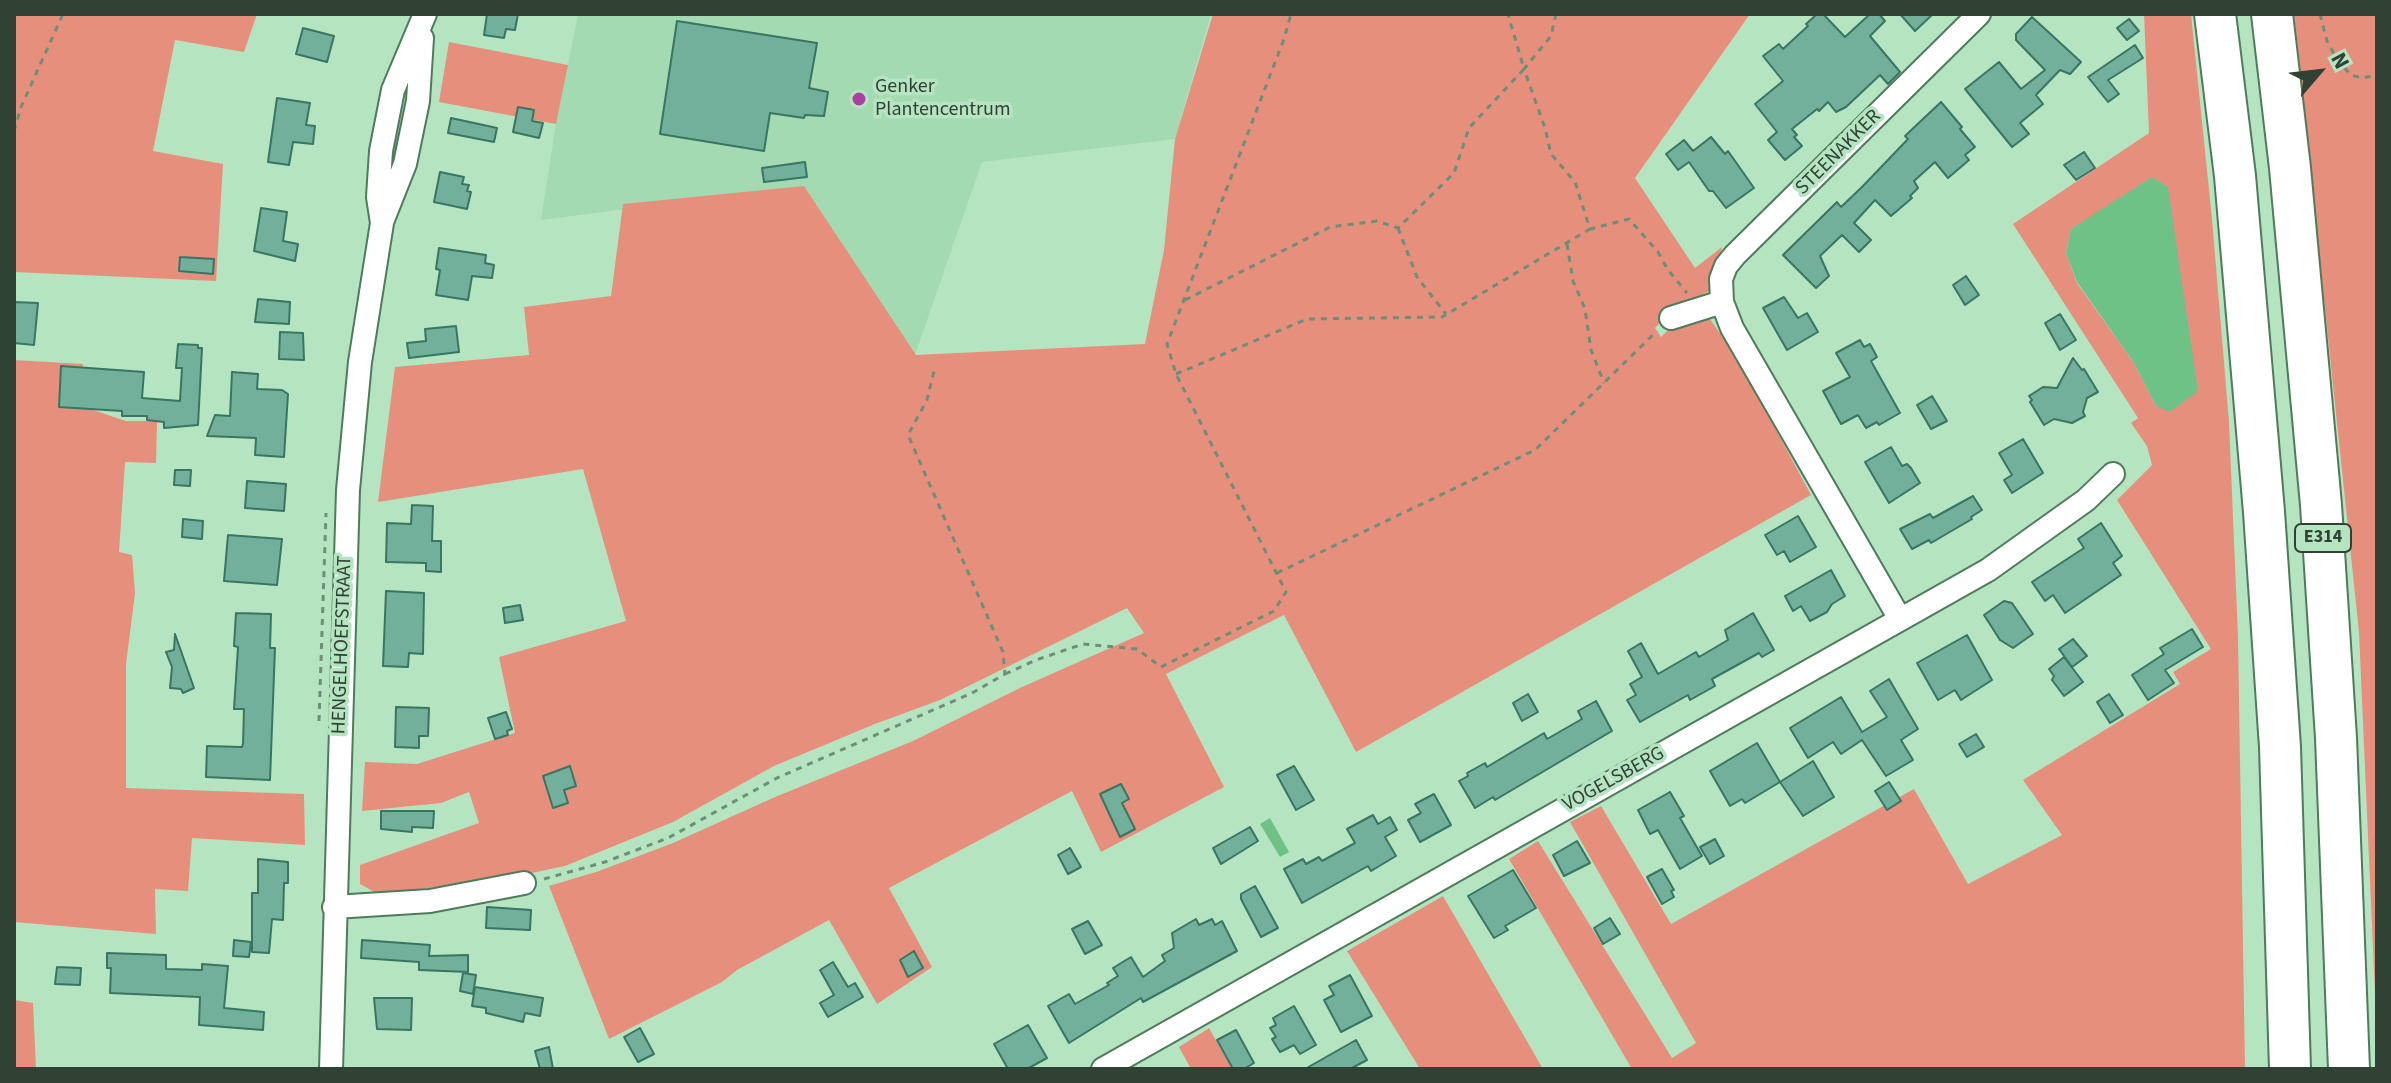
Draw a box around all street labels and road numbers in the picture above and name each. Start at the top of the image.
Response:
street label: STEENAKKER [1791,105,1887,201]
road number: E314 [2295,524,2351,552]
street label: HENGELHOEFSTRAAT [328,555,358,735]
street label: VOGELSBERG [1559,742,1669,818]

